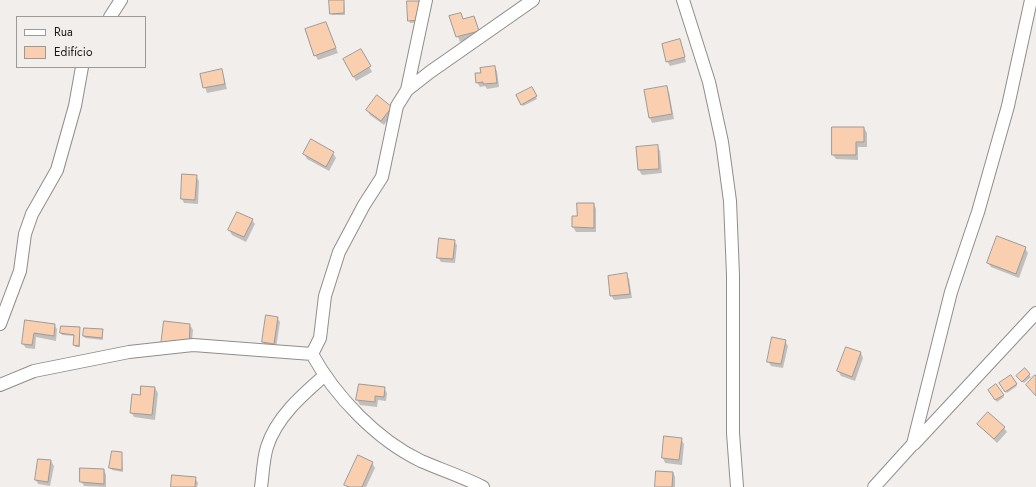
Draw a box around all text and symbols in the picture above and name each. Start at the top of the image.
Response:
legend [16,16,146,68]
text: Rua [54,23,73,41]
text: Edifício [54,43,93,61]

